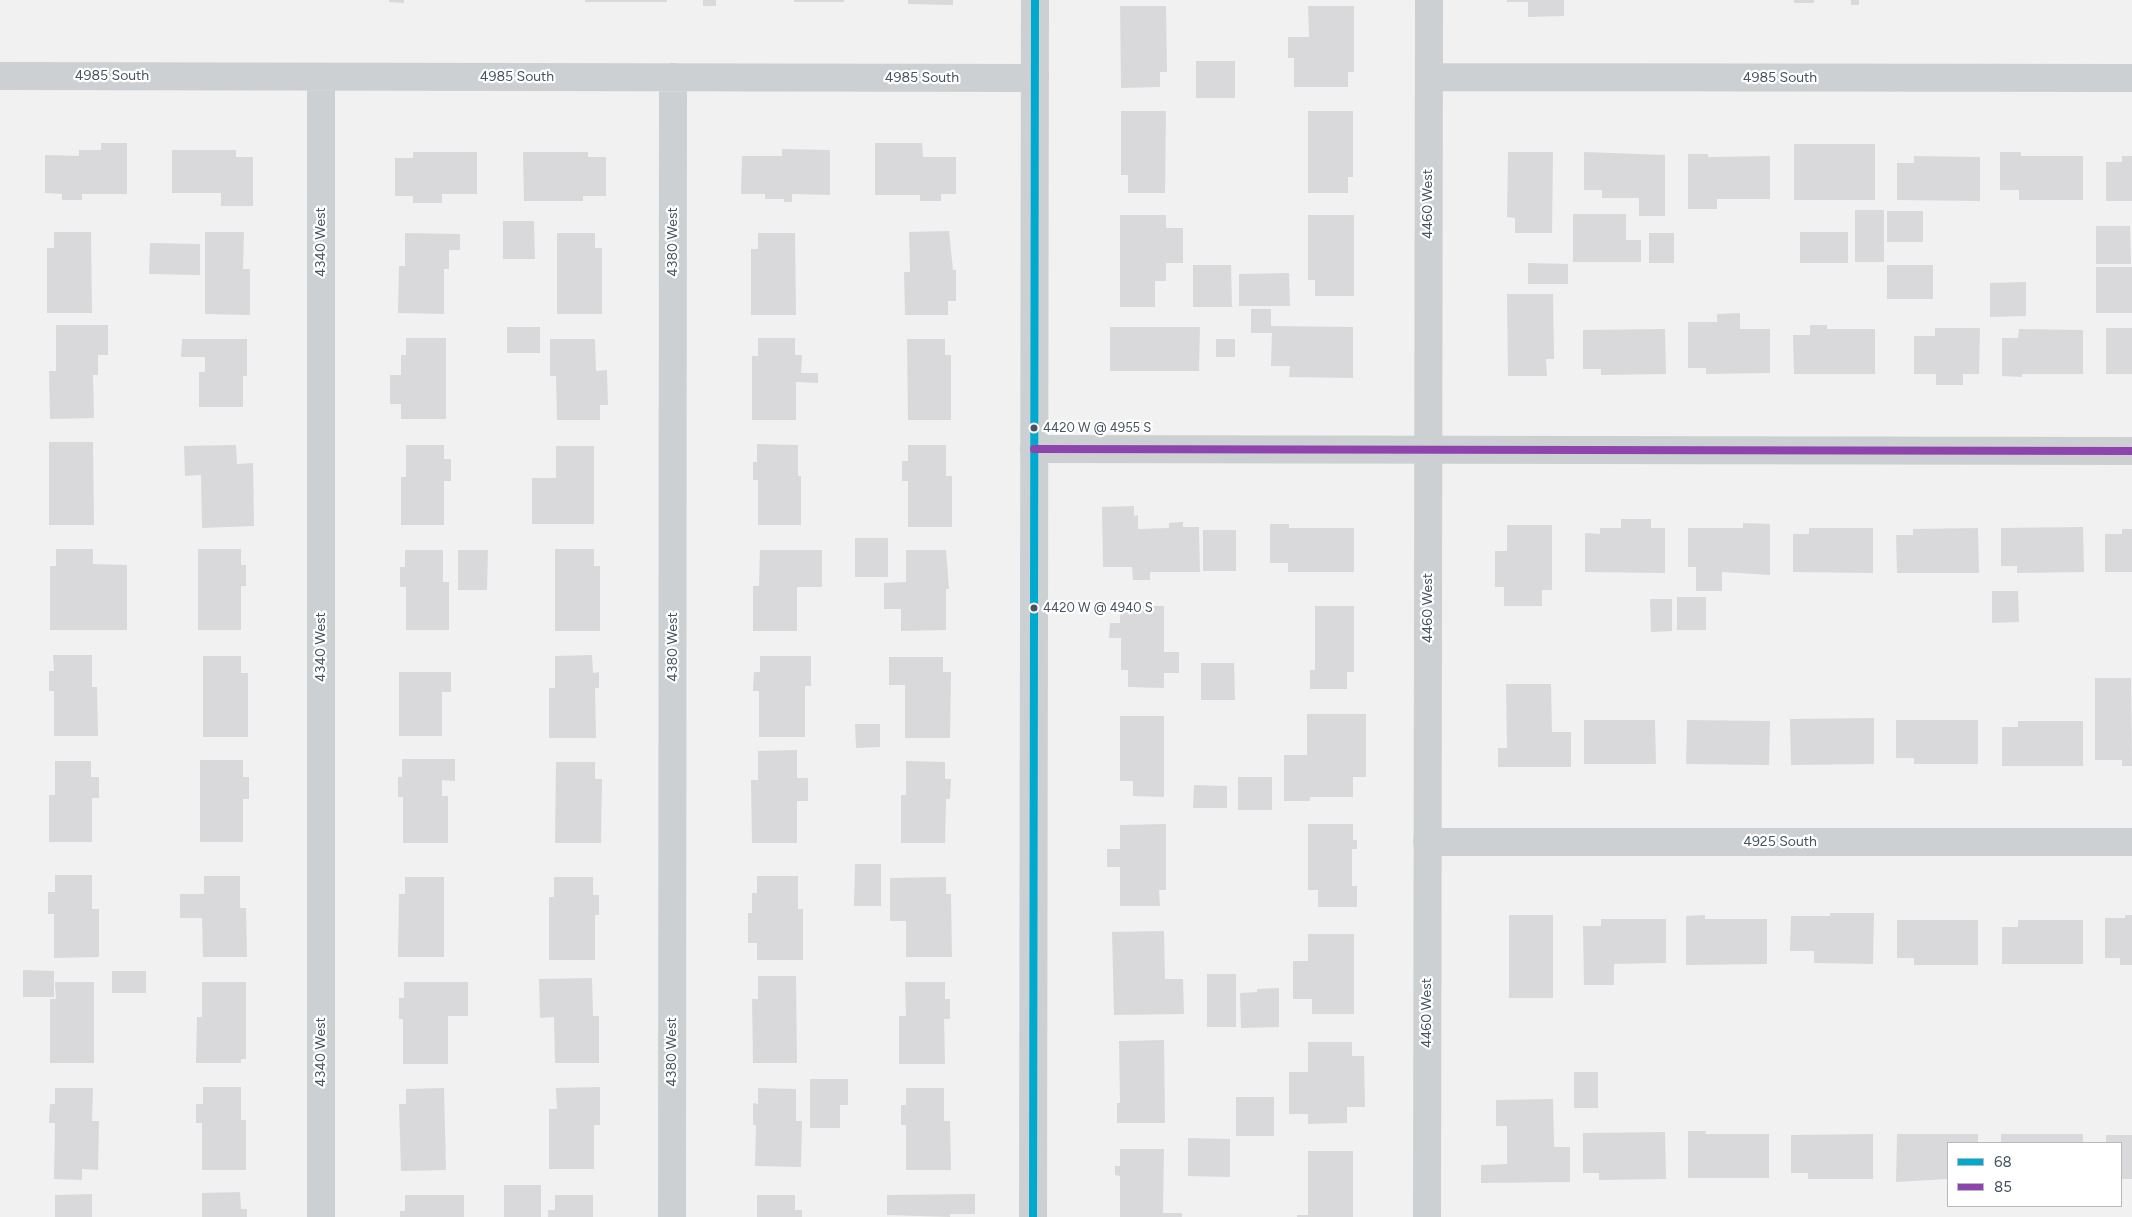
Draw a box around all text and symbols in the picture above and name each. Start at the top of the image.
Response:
street label: 4985 South [75,68,149,84]
street label: 4985 South [480,69,554,85]
street label: 4985 South [885,70,959,86]
street label: 4985 South [1743,70,1817,86]
street label: 4460 West [1420,169,1436,239]
street label: 4340 West [313,207,329,277]
street label: 4380 West [665,207,681,277]
place label: 4420 W @ 4955 S [1043,420,1151,436]
marker: 4420 W @ 4955 S [1029,423,1039,433]
street label: 4460 West [1420,573,1436,643]
place label: 4420 W @ 4940 S [1043,600,1153,616]
marker: 4420 W @ 4940 S [1029,603,1039,613]
street label: 4340 West [313,612,329,682]
street label: 4380 West [665,612,681,682]
street label: 4925 South [1743,834,1817,850]
street label: 4460 West [1419,978,1435,1048]
street label: 4340 West [313,1017,329,1087]
street label: 4380 West [664,1017,680,1087]
legend [1947,1142,2122,1207]
text: 68 [1994,1153,2012,1171]
text: 85 [1994,1178,2012,1196]

